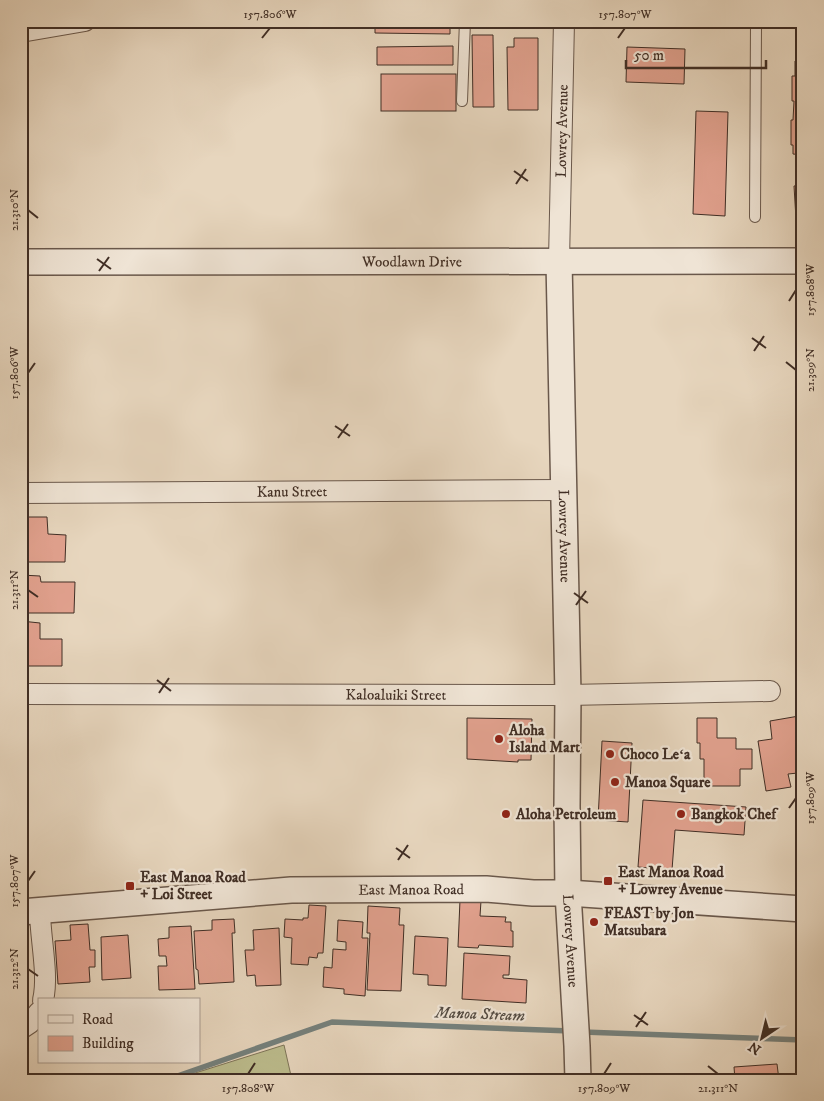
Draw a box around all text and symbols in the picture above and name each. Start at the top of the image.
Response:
text: 157.806°W [244,7,297,22]
text: 157.807°W [599,7,653,22]
scale bar [626,38,766,70]
text: 50 m [634,46,664,65]
street label: Lowrey Avenue [551,84,572,178]
text: 21.310°N [7,189,22,231]
street label: Woodlawn Drive [361,252,462,271]
text: 157.808°W [803,263,818,316]
text: 157.806°W [7,346,22,399]
text: 21.309°N [803,348,818,392]
street label: Kanu Street [257,482,328,501]
street label: Lowrey Avenue [554,489,575,583]
text: 21.311°N [7,570,22,610]
street label: Kaloaluiki Street [346,685,447,704]
place label: Aloha Island Mart [508,721,580,757]
marker: Aloha Island Mart [493,733,505,745]
place label: Choco Leʻa [620,745,691,764]
marker: Choco Leʻa [604,748,616,760]
text: 157.809°W [803,771,818,824]
place label: Manoa Square [625,773,711,793]
marker: Manoa Square [609,776,621,788]
place label: Aloha Petroleum [515,805,617,824]
place label: Bangkok Chef [691,805,779,824]
marker: Aloha Petroleum [500,808,512,820]
marker: Bangkok Chef [675,808,687,820]
text: 157.807°W [7,853,22,908]
place label: East Manoa Road + Lowrey Avenue [618,863,724,899]
place label: East Manoa Road + Loi Street [140,868,246,904]
marker: East Manoa Road + Lowrey Avenue [602,875,614,887]
marker: East Manoa Road + Loi Street [124,880,136,892]
street label: East Manoa Road [358,880,465,899]
street label: Lowrey Avenue [559,894,583,988]
place label: FEAST by Jon Matsubara [604,904,694,940]
marker: FEAST by Jon Matsubara [588,916,600,928]
text: 21.312°N [7,948,22,990]
legend [38,998,200,1064]
water label: Manoa Stream [434,1002,525,1026]
text: Road [82,1010,114,1029]
north arrow [736,1014,786,1064]
text: Building [82,1034,134,1053]
text: N [745,1037,765,1059]
text: 157.808°W [222,1081,275,1096]
text: 157.809°W [578,1081,631,1096]
text: 21.311°N [698,1081,738,1096]

